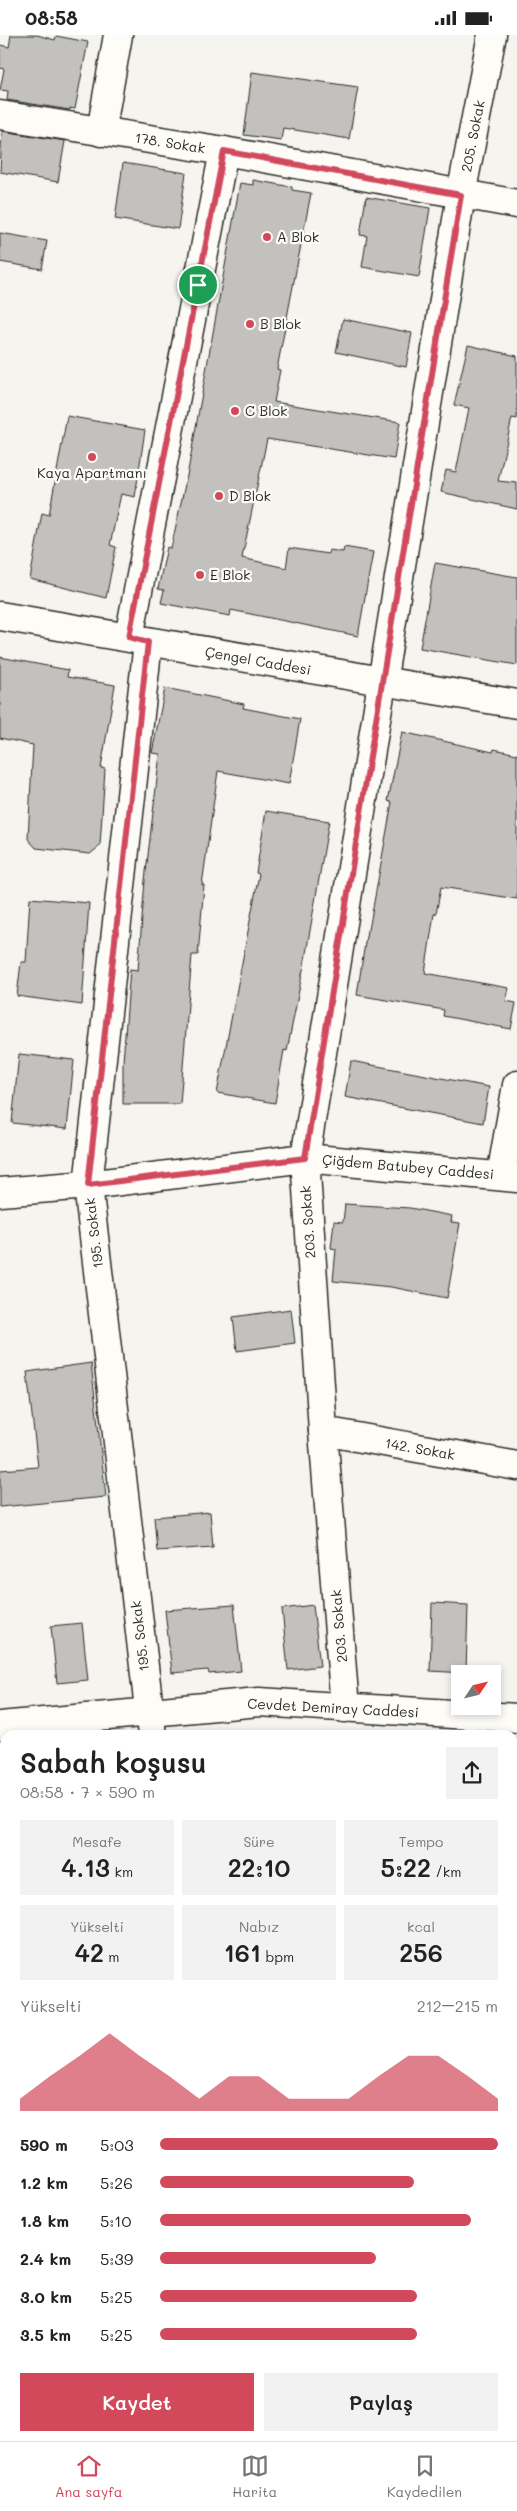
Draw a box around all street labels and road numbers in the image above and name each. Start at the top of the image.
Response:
street label: 205. Sokak [456,98,489,174]
street label: 178. Sokak [134,128,207,157]
street label: Çengel Caddesi [204,642,313,679]
street label: Çiğdem Batubey Caddesi [321,1150,495,1183]
street label: 203. Sokak [295,1185,320,1259]
street label: 195. Sokak [80,1197,107,1270]
street label: 142. Sokak [384,1433,457,1464]
street label: 203. Sokak [326,1589,351,1663]
street label: 195. Sokak [126,1600,153,1673]
street label: Cevdet Demiray Caddesi [247,1694,419,1721]

